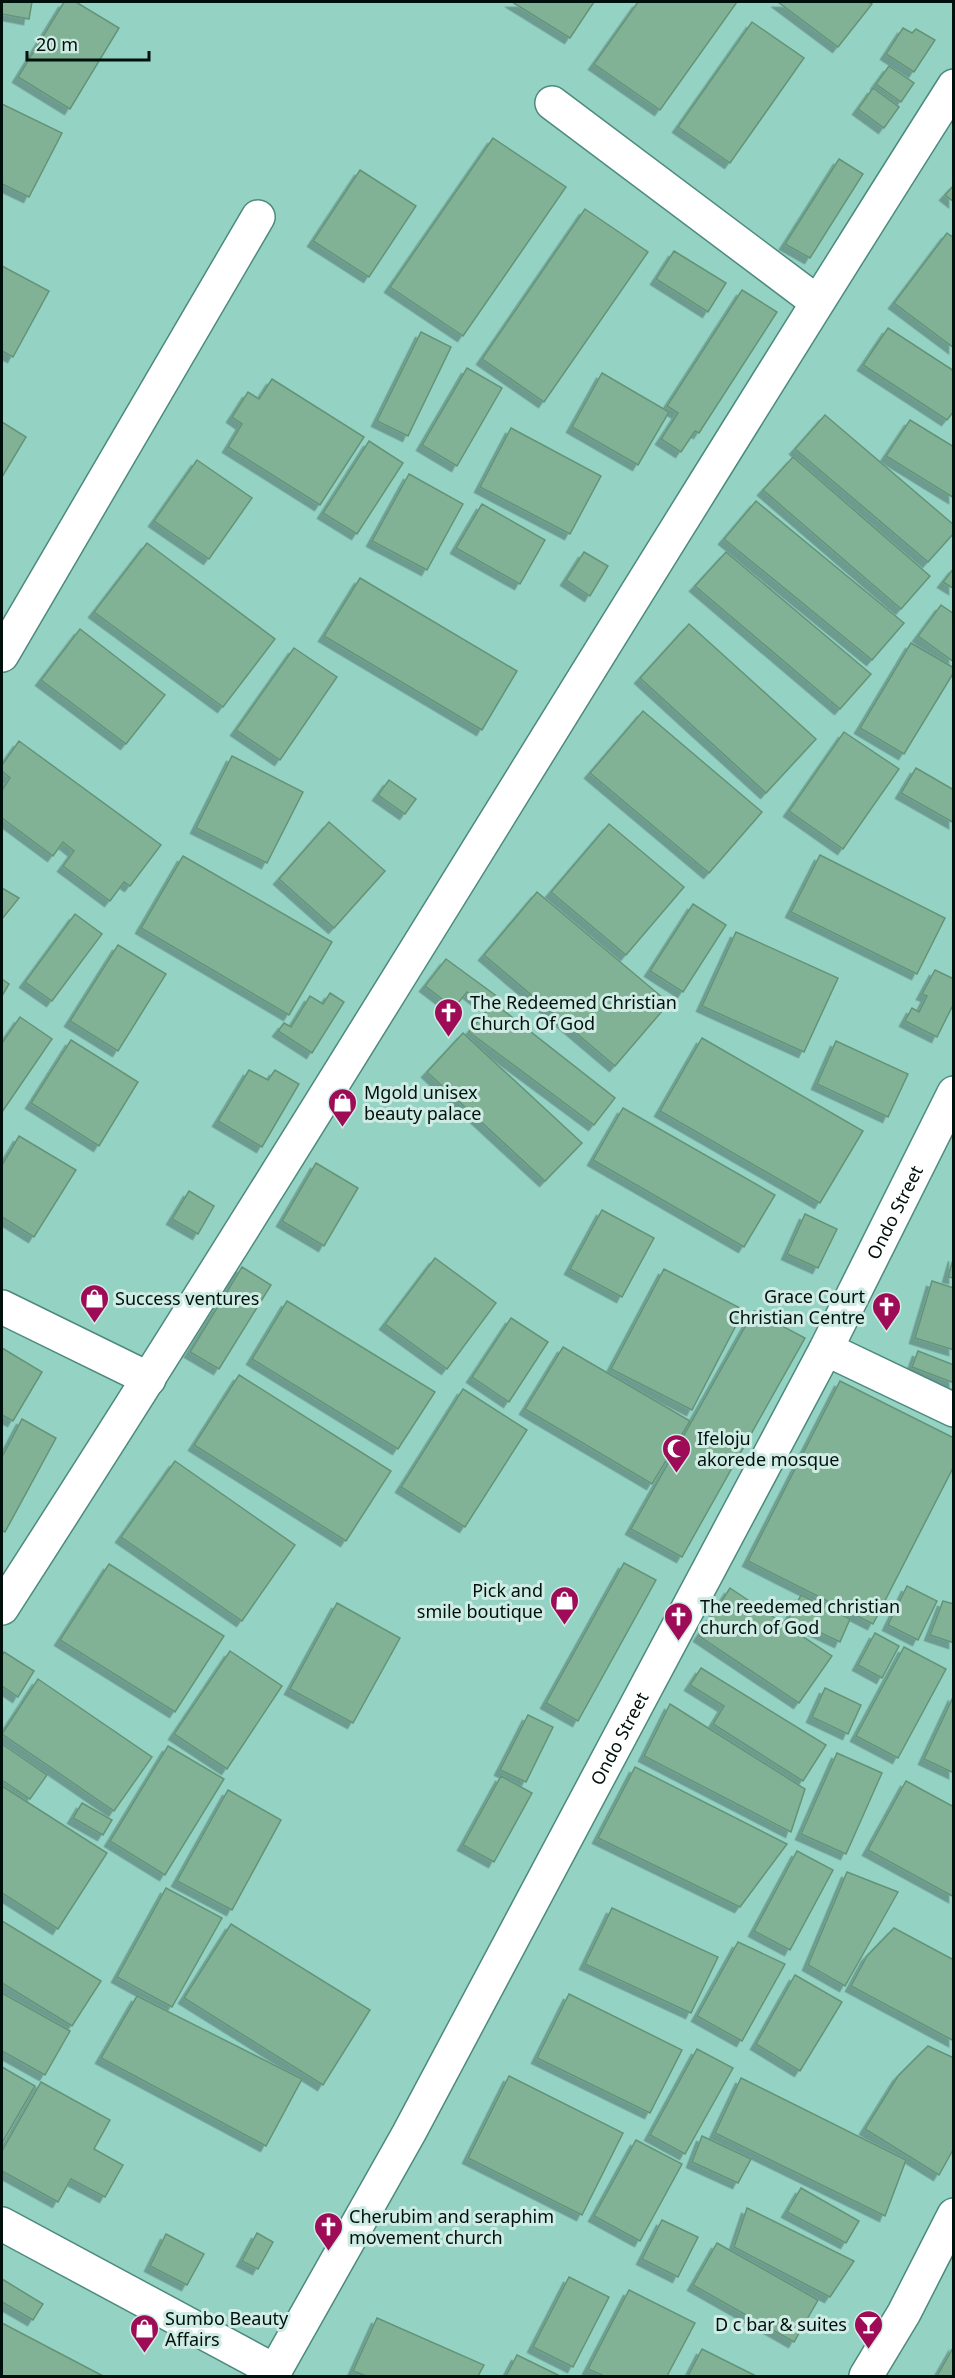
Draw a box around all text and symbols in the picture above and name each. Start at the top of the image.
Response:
scale bar [27,24,148,62]
text: 20 m [36,32,78,56]
place label: The Redeemed Christian Church Of God [470,990,677,1035]
church icon: The Redeemed Christian Church Of God [433,996,465,1038]
place label: Mgold unisex beauty palace [364,1080,482,1125]
shop icon: Mgold unisex beauty palace [327,1086,359,1128]
street label: Ondo Street [861,1161,928,1263]
shop icon: Success ventures [78,1282,110,1324]
place label: Grace Court Christian Centre [728,1284,865,1329]
place label: Success ventures [115,1286,259,1310]
church icon: Grace Court Christian Centre [870,1290,902,1332]
place label: Ifeloju akorede mosque [697,1426,839,1471]
mosque icon: Ifeloju akorede mosque [660,1432,692,1474]
place label: Pick and smile boutique [417,1578,543,1623]
shop icon: Pick and smile boutique [548,1584,580,1626]
place label: The reedemed christian church of God [700,1594,900,1639]
church icon: The reedemed christian church of God [663,1600,695,1642]
street label: Ondo Street [584,1687,654,1789]
place label: Cherubim and seraphim movement church [349,2204,554,2249]
church icon: Cherubim and seraphim movement church [312,2210,344,2252]
place label: Sumbo Beauty Affairs [165,2306,289,2351]
bar icon: D c bar & suites [852,2308,884,2350]
shop icon: Sumbo Beauty Affairs [128,2312,160,2354]
place label: D c bar & suites [715,2312,847,2336]

